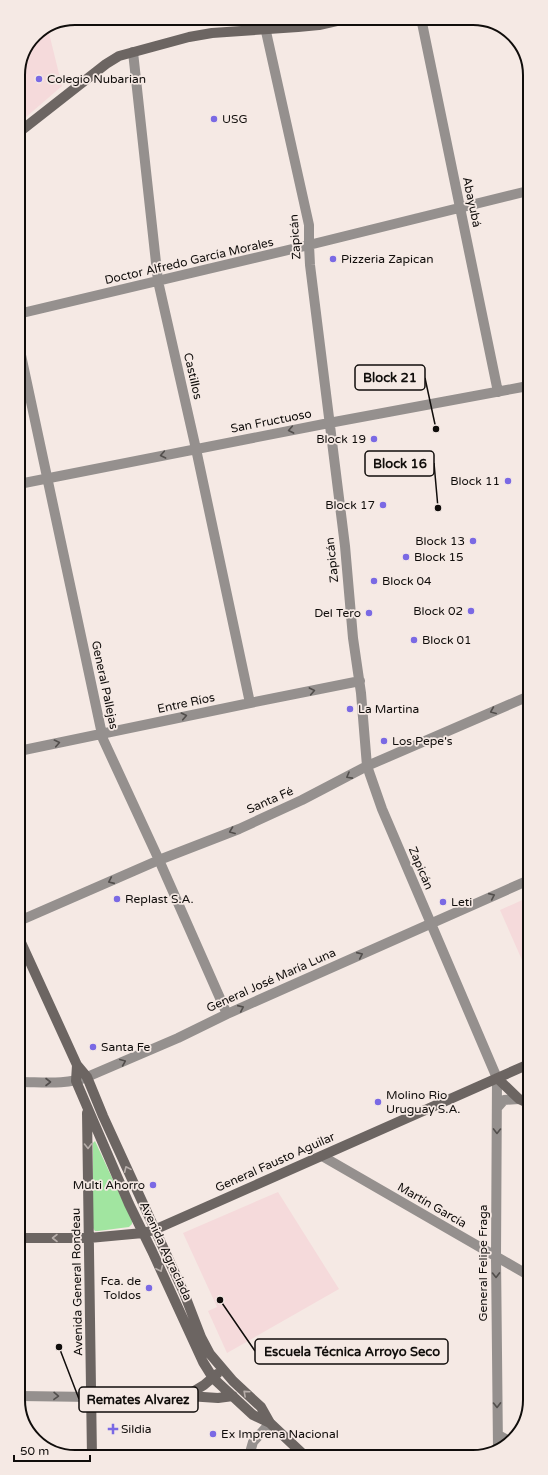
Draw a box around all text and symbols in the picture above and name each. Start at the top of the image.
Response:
place label: Colegio Nubarian [47,72,146,86]
marker: Colegio Nubarian [34,74,44,84]
place label: USG [222,112,248,126]
marker: USG [209,114,219,124]
street label: Abayubá [460,176,484,228]
street label: Zapicán [286,214,304,260]
street label: Doctor Alfredo García Morales [103,235,275,287]
place label: Pizzeria Zapican [341,252,434,266]
marker: Pizzeria Zapican [328,254,338,264]
street label: Castillos [181,351,205,401]
callout: Block 21 [355,365,425,390]
text: Block 21 [363,370,417,386]
street label: San Fructuoso [229,406,313,436]
one-way arrow [287,426,294,434]
place label: Block 19 [316,432,366,446]
marker: Block 19 [369,434,379,444]
one-way arrow [160,451,166,459]
callout: Block 16 [365,451,434,476]
text: Block 16 [373,456,427,472]
place label: Block 11 [450,474,500,488]
marker: Block 11 [503,476,513,486]
place label: Block 17 [325,498,375,512]
marker: Block 17 [378,500,388,510]
place label: Block 13 [415,534,465,548]
marker: Block 13 [468,536,478,546]
street label: Zapicán [323,537,341,583]
place label: Block 15 [414,550,464,564]
marker: Block 15 [401,552,411,562]
place label: Block 04 [382,574,432,588]
marker: Block 04 [369,576,379,586]
place label: Block 02 [413,604,463,618]
place label: Del Tero [314,606,361,620]
marker: Block 02 [466,606,476,616]
marker: Del Tero [364,608,374,618]
place label: Block 01 [422,633,472,647]
marker: Block 01 [409,635,419,645]
street label: General Pallejas [89,639,121,731]
one-way arrow [309,687,315,695]
street label: Entre Ríos [156,690,216,716]
place label: La Martina [358,702,419,716]
marker: La Martina [345,704,355,714]
one-way arrow [490,706,498,714]
one-way arrow [181,713,188,721]
place label: Los Pepe's [392,734,453,748]
marker: Los Pepe's [379,736,389,746]
one-way arrow [54,739,60,748]
one-way arrow [346,771,353,778]
street label: Santa Fé [245,783,296,816]
one-way arrow [228,827,235,835]
street label: Zapicán [406,844,436,892]
one-way arrow [108,876,116,884]
place label: Replast S.A. [125,892,194,906]
one-way arrow [488,893,495,901]
marker: Replast S.A. [112,894,122,904]
place label: Leti [451,895,472,909]
marker: Leti [438,897,448,907]
street label: General José María Luna [204,945,338,1015]
one-way arrow [356,952,363,960]
one-way arrow [237,1005,245,1013]
place label: Santa Fe [101,1040,151,1054]
marker: Santa Fe [88,1042,98,1052]
one-way arrow [119,1059,127,1067]
one-way arrow [45,1078,51,1086]
place label: Molino Rio Uruguay S.A. [386,1088,460,1116]
marker: Molino Rio Uruguay S.A. [373,1097,383,1107]
one-way arrow [493,1128,501,1134]
street label: General Fausto Aguilar [213,1129,337,1195]
one-way arrow [84,1143,92,1149]
one-way arrow [124,1165,132,1173]
place label: Multi Ahorro [73,1178,145,1192]
marker: Multi Ahorro [148,1180,158,1190]
street label: Martín García [395,1180,469,1230]
street label: Avenida Agraciada [137,1199,195,1303]
street label: General Felipe Fraga [476,1204,490,1322]
street label: Avenida General Rondeau [69,1208,85,1356]
one-way arrow [52,1234,58,1242]
one-way arrow [155,1264,163,1272]
one-way arrow [492,1272,500,1278]
place label: Fca. de Toldos [100,1274,141,1302]
marker: Fca. de Toldos [144,1283,154,1293]
callout: Escuela Técnica Arroyo Seco [255,1339,448,1364]
text: Escuela Técnica Arroyo Seco [264,1344,440,1360]
callout: Remates Alvarez [79,1387,198,1412]
one-way arrow [243,1390,251,1398]
one-way arrow [53,1392,59,1401]
text: Remates Alvarez [86,1392,190,1408]
one-way arrow [493,1402,501,1408]
place label: Sildia [121,1422,152,1436]
marker: Sildia [108,1424,118,1434]
place label: Ex Imprena Nacional [221,1427,339,1441]
marker: Ex Imprena Nacional [208,1429,218,1439]
scale bar [14,1437,90,1463]
text: 50 m [20,1444,49,1458]

